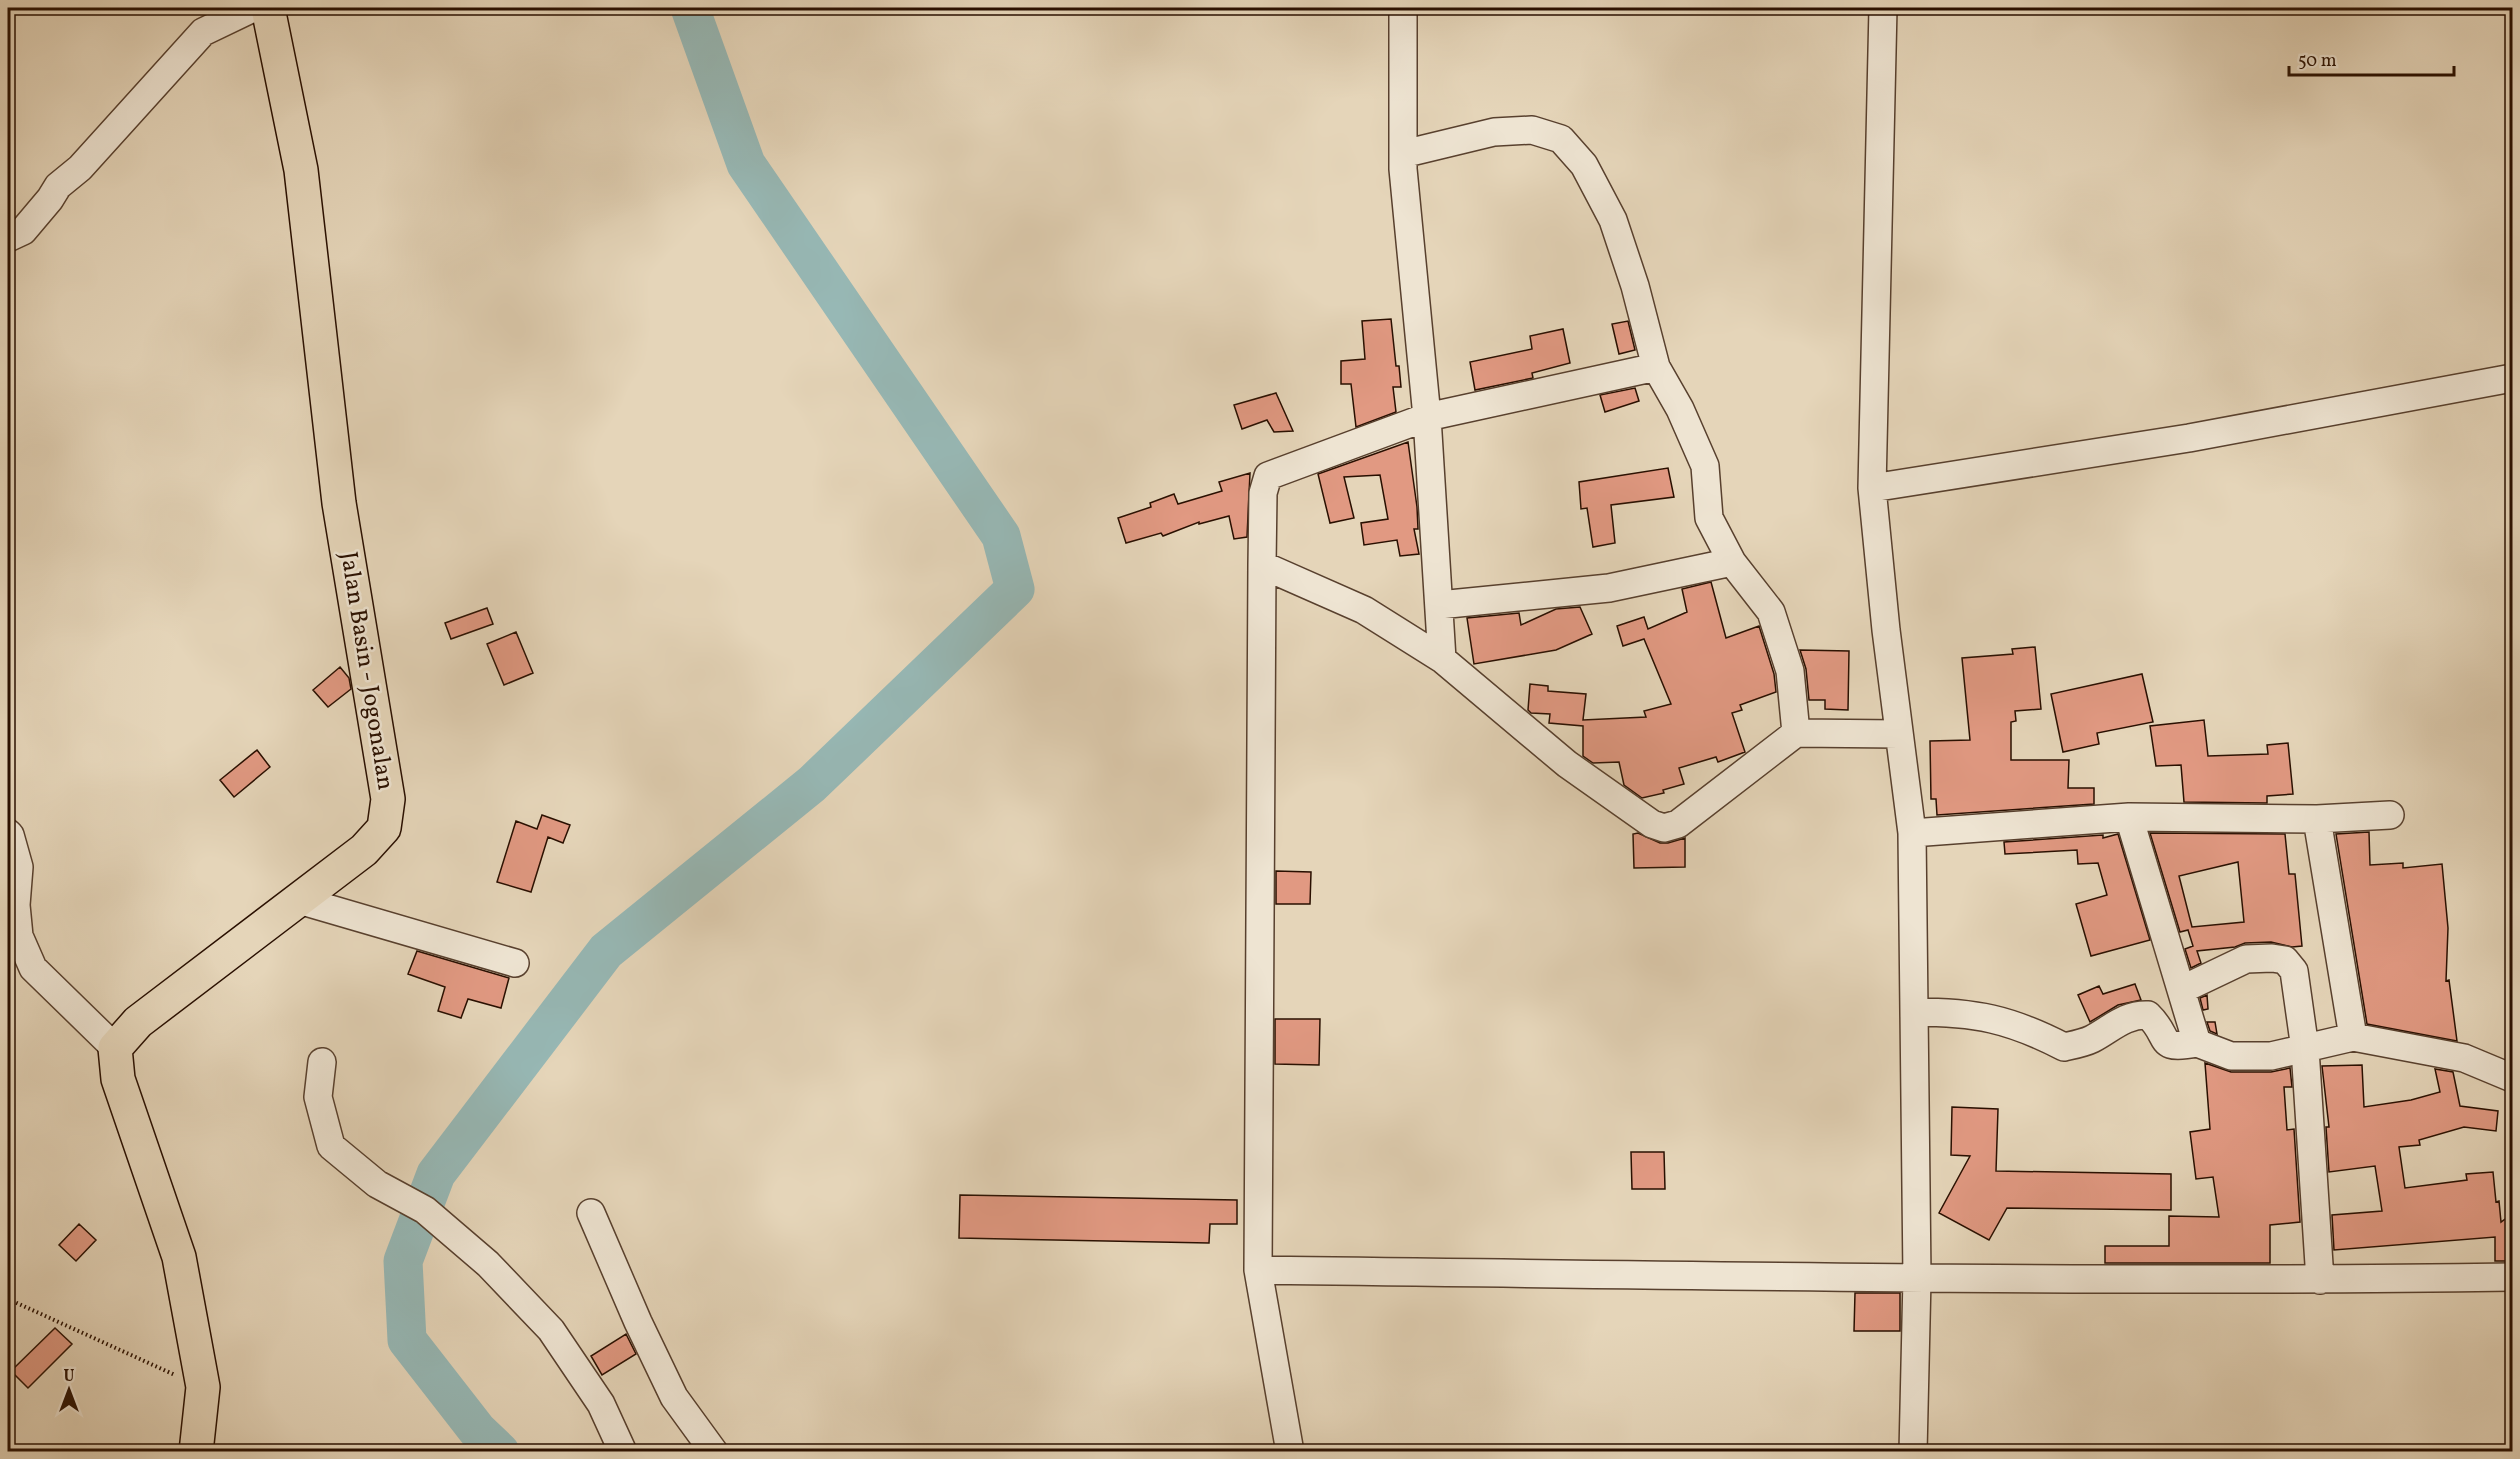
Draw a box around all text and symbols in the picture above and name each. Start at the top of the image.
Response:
scale bar [2289,39,2454,77]
text: 50 m [2298,49,2337,74]
street label: Jalan Basin - Jogonalan [330,549,402,793]
north arrow [39,1360,99,1420]
text: U [64,1366,75,1388]

